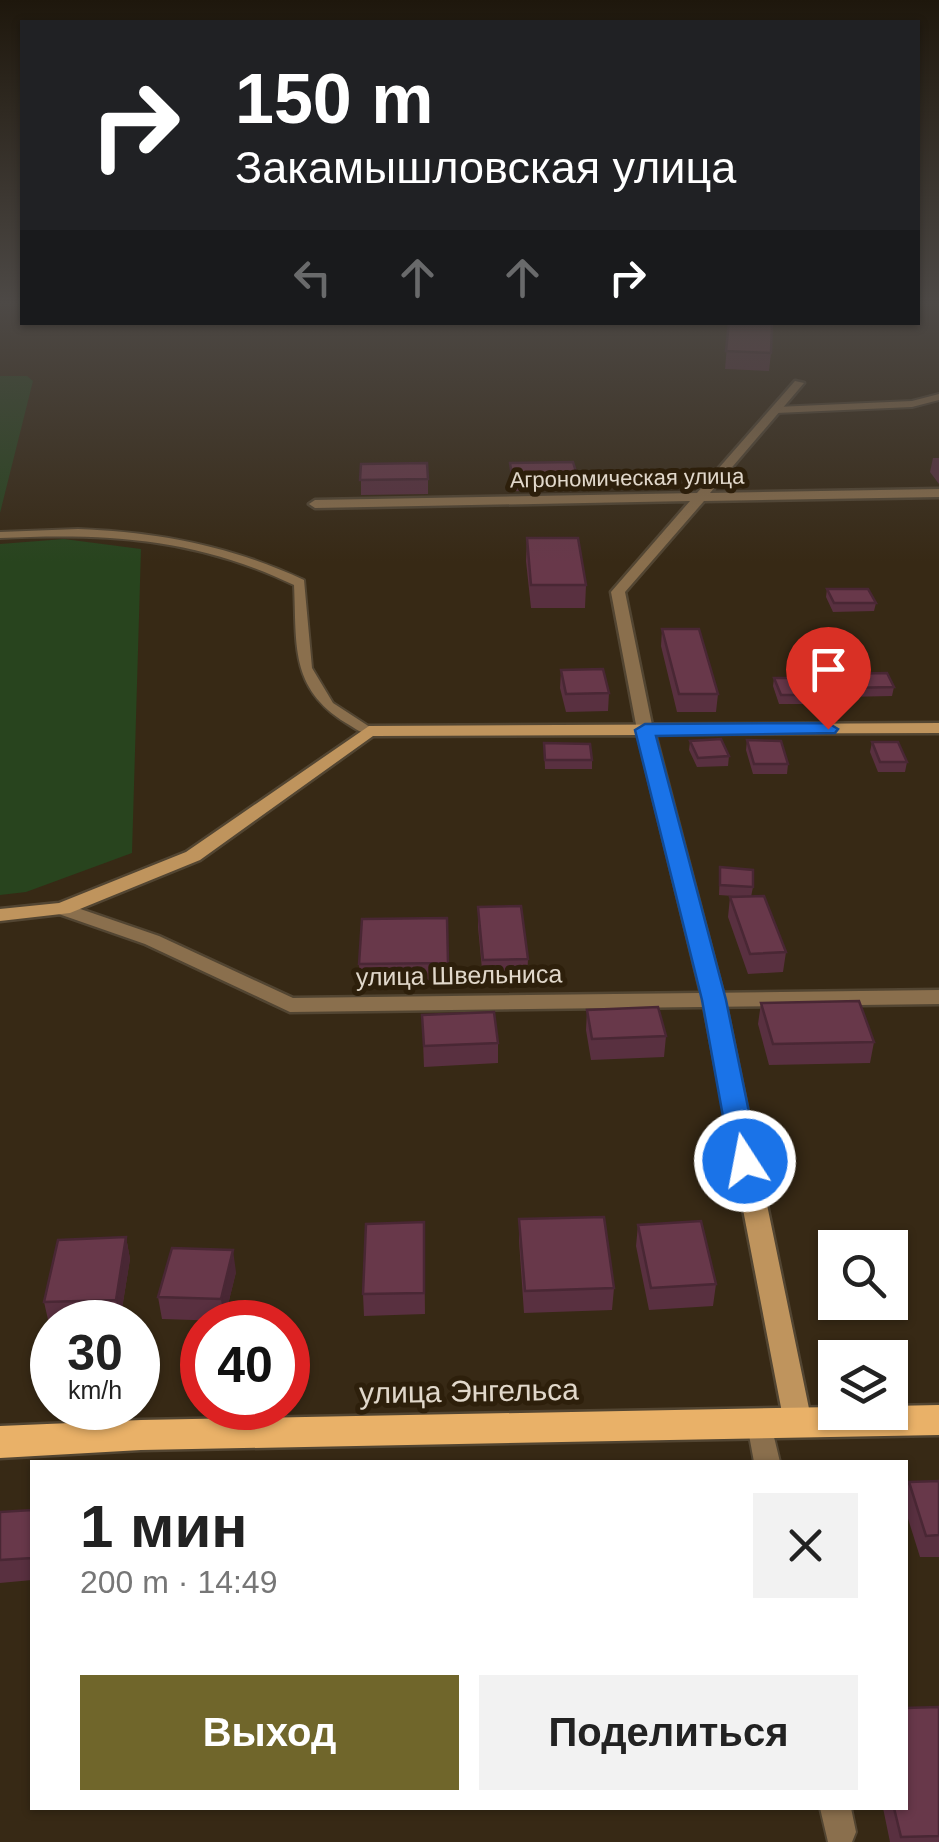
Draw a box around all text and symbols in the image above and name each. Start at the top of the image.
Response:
icon: right [70,60,200,190]
text: 150 m [235,60,433,138]
text: Закамышловская улица [235,142,736,193]
icon: left [285,250,340,305]
icon: ahead [390,250,445,305]
icon: ahead [495,250,550,305]
icon: right [600,250,655,305]
street label: Агрономическая улица [510,463,745,493]
pin [786,627,871,730]
icon: arrive [801,642,856,697]
street label: улица Швельниса [356,959,563,991]
position arrow [693,1109,797,1213]
map controls [818,1230,908,1430]
button: search [818,1230,908,1320]
speed limit sign: 40 [180,1300,310,1430]
text: 30 [67,1325,123,1381]
button: layers [818,1340,908,1430]
street label: улица Энгельса [359,1373,579,1409]
text: km/h [68,1376,122,1404]
text: 1 мин [80,1493,248,1560]
button: close [753,1493,858,1598]
text: 200 m · 14:49 [80,1564,277,1600]
button: Выход [80,1675,459,1790]
button: Поделиться [479,1675,858,1790]

